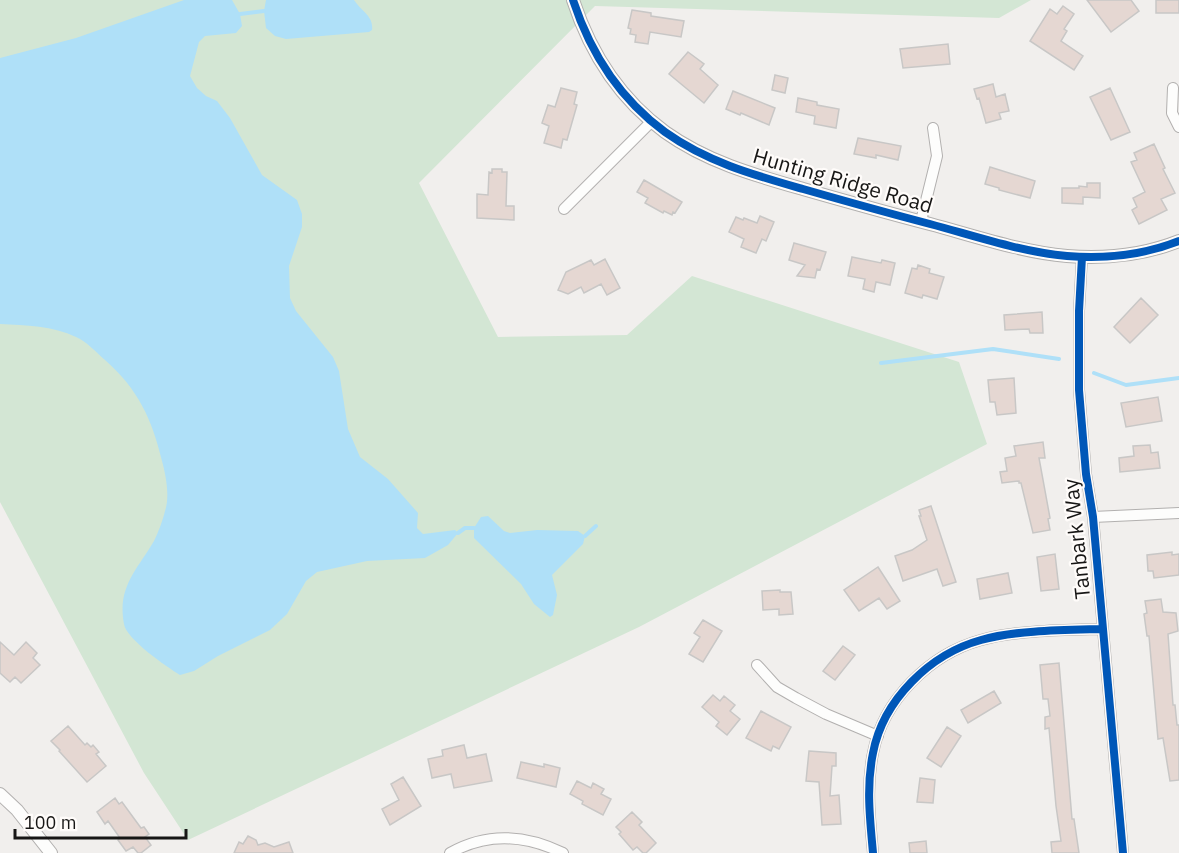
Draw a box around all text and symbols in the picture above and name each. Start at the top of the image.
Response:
street label: Hunting Ridge Road [750,141,936,219]
street label: Tanbark Way [1056,477,1096,601]
scale bar [15,802,186,840]
text: 100 m [24,811,76,834]

